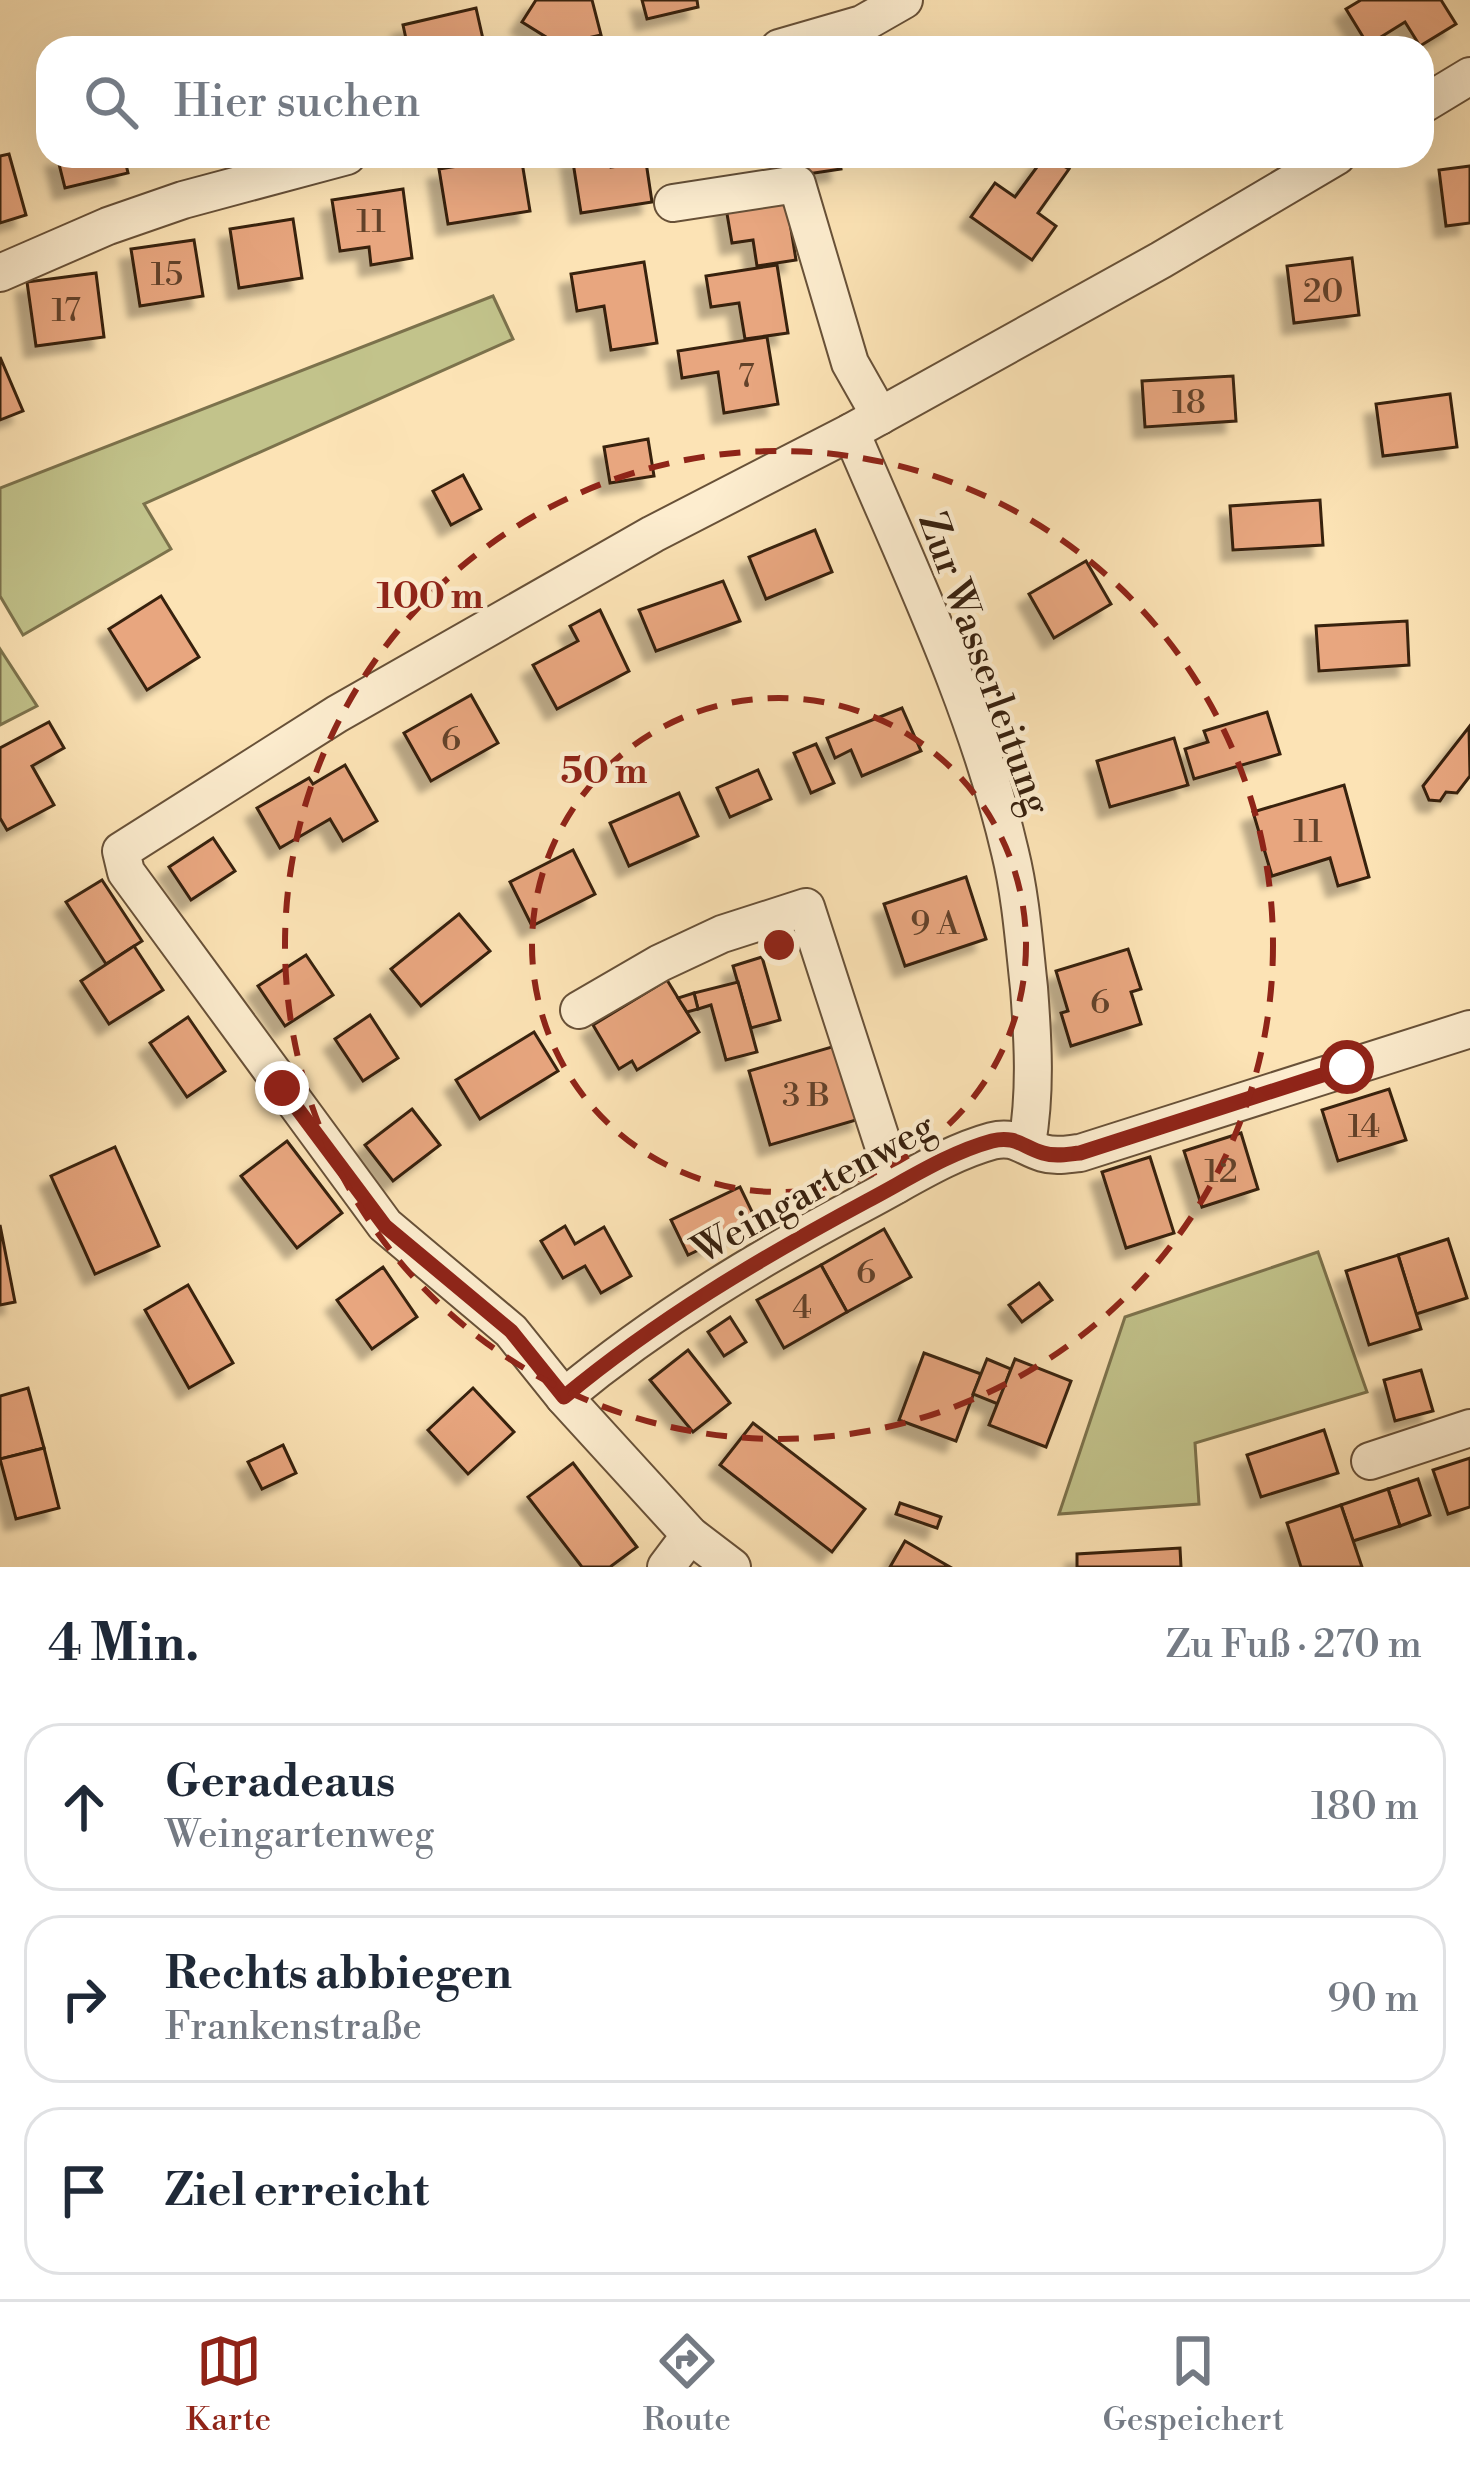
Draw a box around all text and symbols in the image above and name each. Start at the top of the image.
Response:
search box [36,36,1434,168]
icon: search [78,69,144,135]
text: Hier suchen [174,74,420,131]
house number: 11 [356,202,386,243]
house number: 15 [151,255,183,296]
house number: 20 [1303,272,1343,313]
house number: 17 [51,291,81,332]
house number: 7 [738,357,755,398]
house number: 18 [1172,383,1206,424]
street label: Zur Wasserleitung [906,506,1061,822]
text: 100 m [377,575,484,620]
house number: 6 [441,720,461,761]
text: 50 m [560,750,648,795]
house number: 11 [1293,812,1323,853]
house number: 9 A [910,904,961,945]
centre of rings [758,924,800,966]
house number: 6 [1090,983,1110,1024]
route start [1320,1040,1374,1094]
route end [255,1061,309,1115]
house number: 3 B [782,1076,830,1117]
street label: Weingartenweg [683,1102,944,1277]
house number: 14 [1348,1107,1380,1148]
house number: 12 [1204,1152,1238,1193]
house number: 6 [856,1253,876,1294]
house number: 4 [792,1288,812,1329]
text: 4 Min. [48,1613,199,1677]
text: Zu Fuß · 270 m [1165,1621,1422,1670]
text: Geradeaus [165,1754,395,1811]
icon: ahead [51,1774,117,1840]
text: 180 m [1311,1783,1419,1832]
text: Weingartenweg [165,1811,435,1860]
text: Rechts abbiegen [165,1946,512,2003]
icon: right [51,1966,117,2032]
text: 90 m [1327,1975,1419,2024]
text: Frankenstraße [165,2003,422,2052]
icon: arrive [51,2158,117,2224]
text: Ziel erreicht [165,2163,429,2220]
tab: Karte [186,2328,271,2441]
tab: Route [643,2328,731,2441]
tab: Gespeichert [1102,2328,1284,2441]

